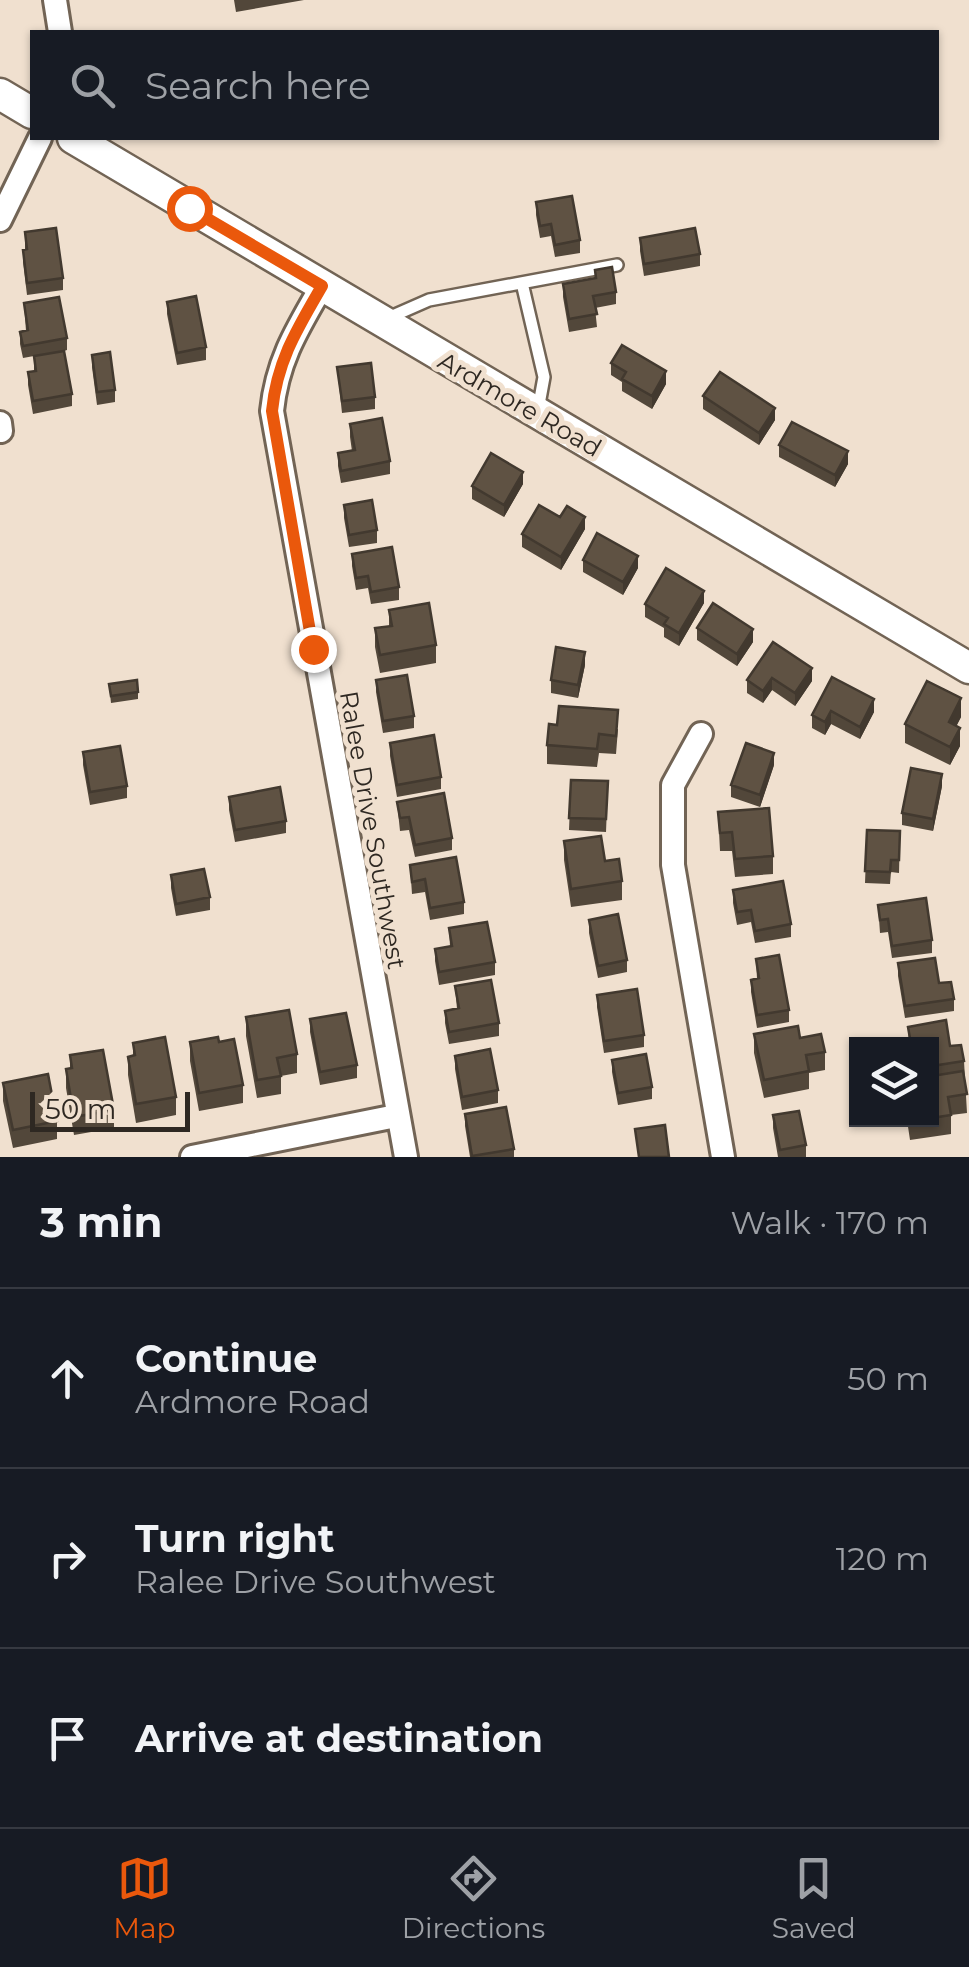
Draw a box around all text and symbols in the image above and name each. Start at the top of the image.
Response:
search box [30,30,939,140]
icon: search [65,58,120,113]
text: Search here [145,62,371,109]
route start [167,186,213,232]
street label: Ardmore Road [433,345,607,463]
route end [291,627,337,673]
street label: Ralee Drive Southwest [334,689,412,971]
map controls [849,1037,939,1127]
button: layers [849,1037,939,1127]
scale bar [30,1087,190,1132]
text: 50 m [45,1092,116,1126]
text: 3 min [40,1196,162,1248]
text: Walk · 170 m [730,1203,929,1242]
text: Continue [135,1335,317,1382]
icon: ahead [40,1351,95,1406]
text: 50 m [847,1359,929,1398]
text: Ardmore Road [135,1382,370,1421]
text: Turn right [135,1515,334,1562]
icon: right [40,1531,95,1586]
text: 120 m [836,1539,929,1578]
text: Ralee Drive Southwest [135,1562,496,1601]
icon: arrive [40,1711,95,1766]
text: Arrive at destination [135,1715,543,1762]
tab: Map [113,1851,175,1945]
tab: Directions [402,1851,545,1945]
tab: Saved [772,1851,856,1945]

